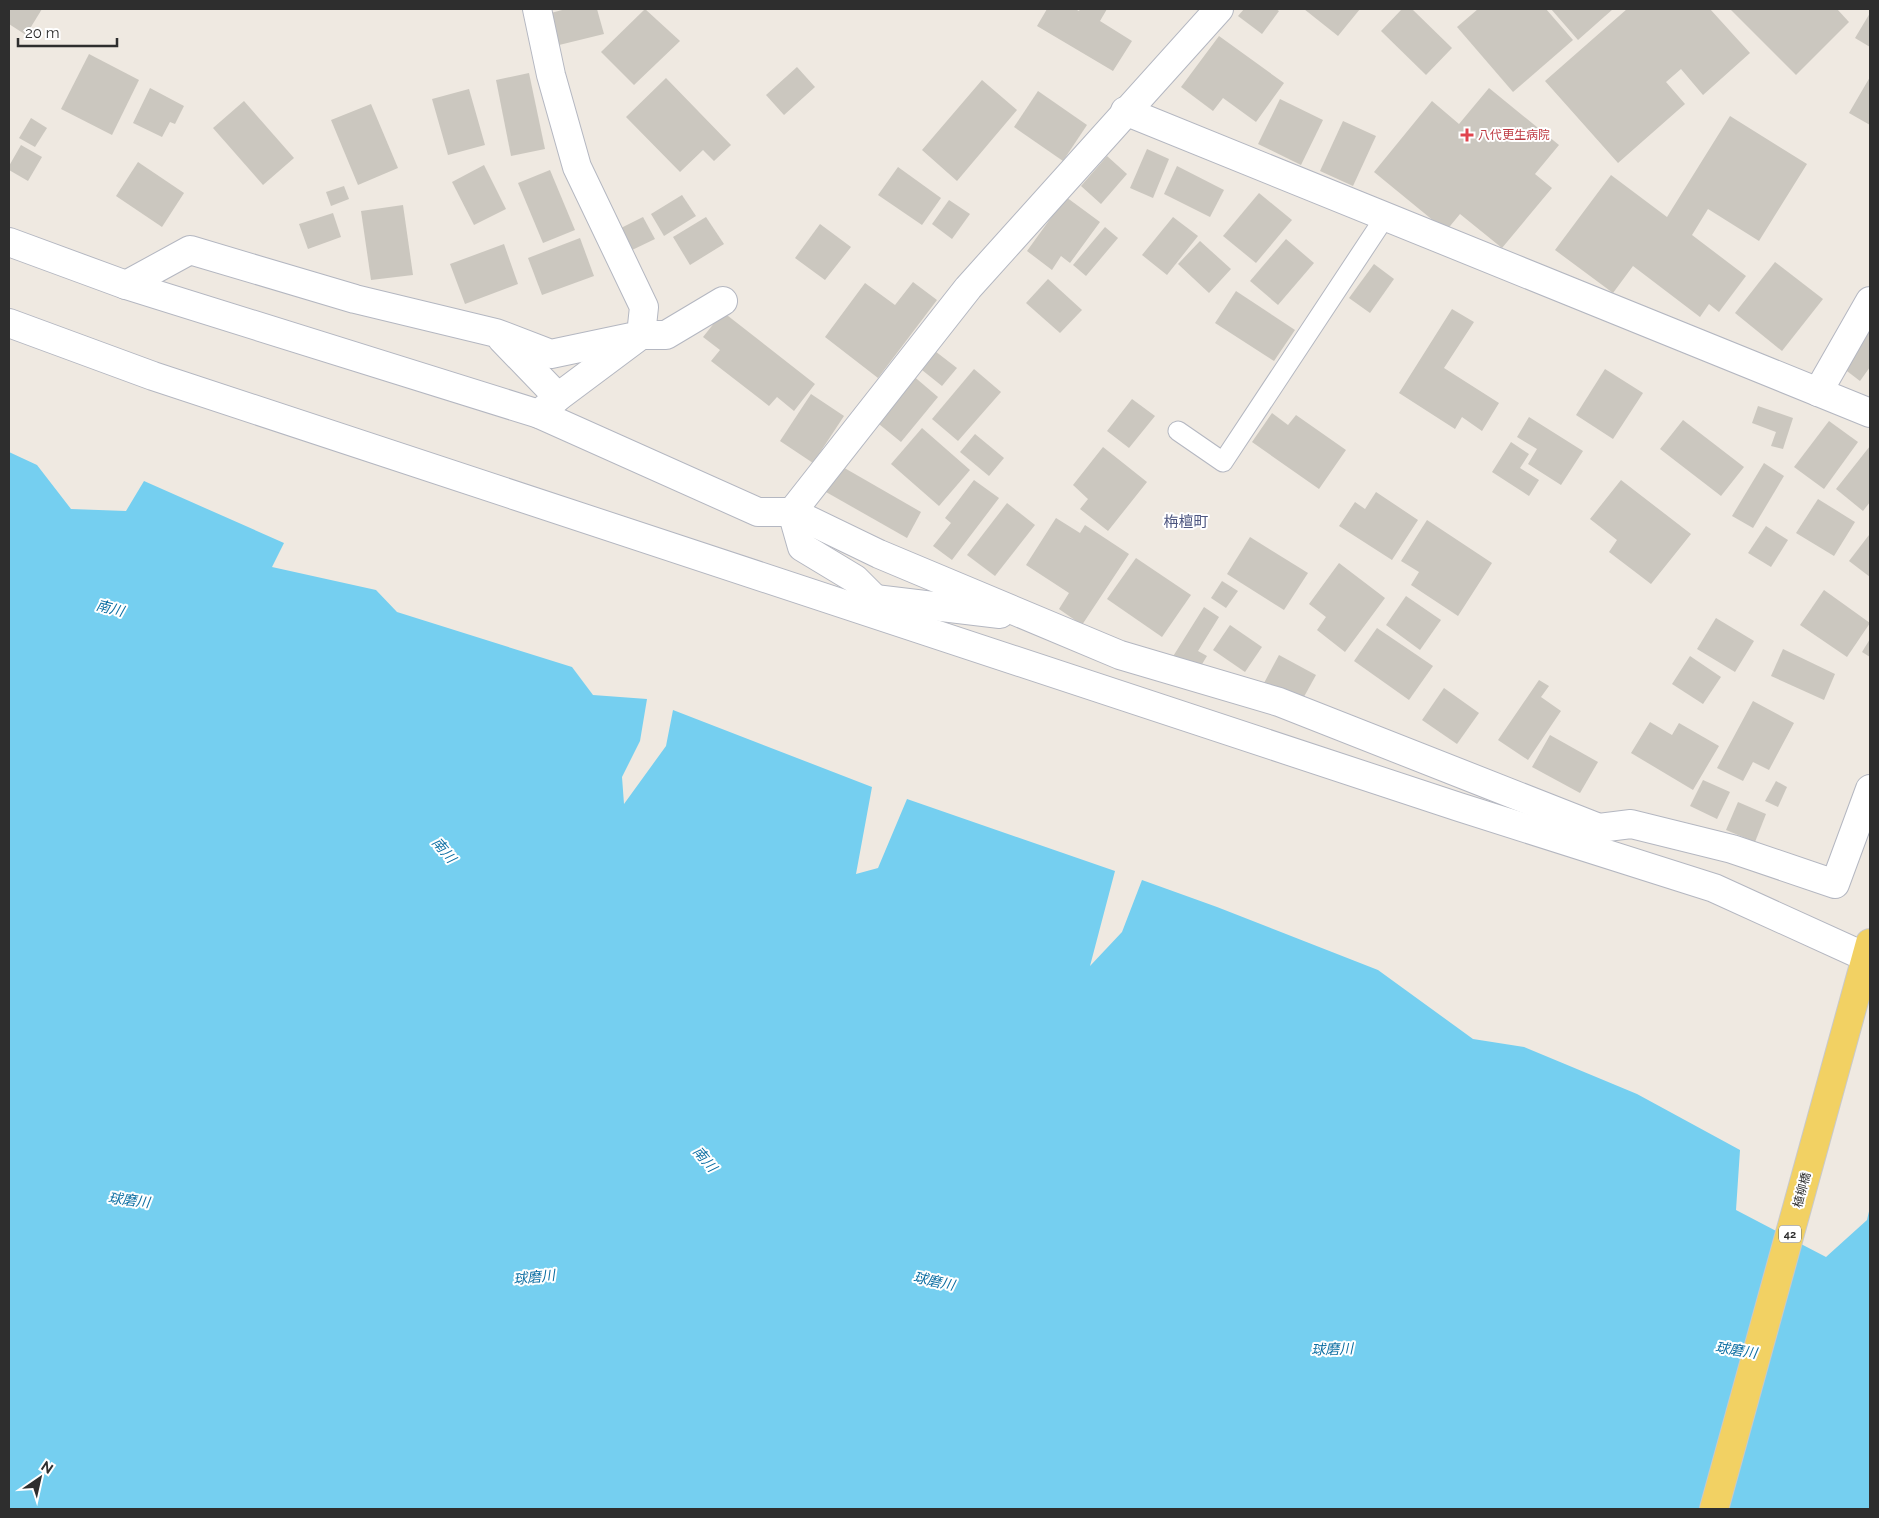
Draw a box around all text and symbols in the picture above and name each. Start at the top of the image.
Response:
scale bar [18,15,116,47]
text: 20 m [25,24,60,42]
marker: 八代更生病院 [1460,128,1474,142]
place label: 八代更生病院 [1478,128,1550,142]
district label: 栴檀町 [1163,513,1209,531]
water label: 南川 [94,597,128,620]
water label: 南川 [429,834,460,867]
water label: 南川 [690,1143,721,1176]
street label: 植柳橋 [1791,1171,1813,1209]
water label: 球磨川 [107,1190,153,1211]
road number: 42 [1779,1226,1801,1242]
water label: 球磨川 [512,1267,558,1287]
water label: 球磨川 [912,1269,958,1294]
water label: 球磨川 [1714,1339,1760,1361]
water label: 球磨川 [1311,1340,1355,1358]
north arrow [15,1453,65,1503]
text: N [38,1458,56,1477]

